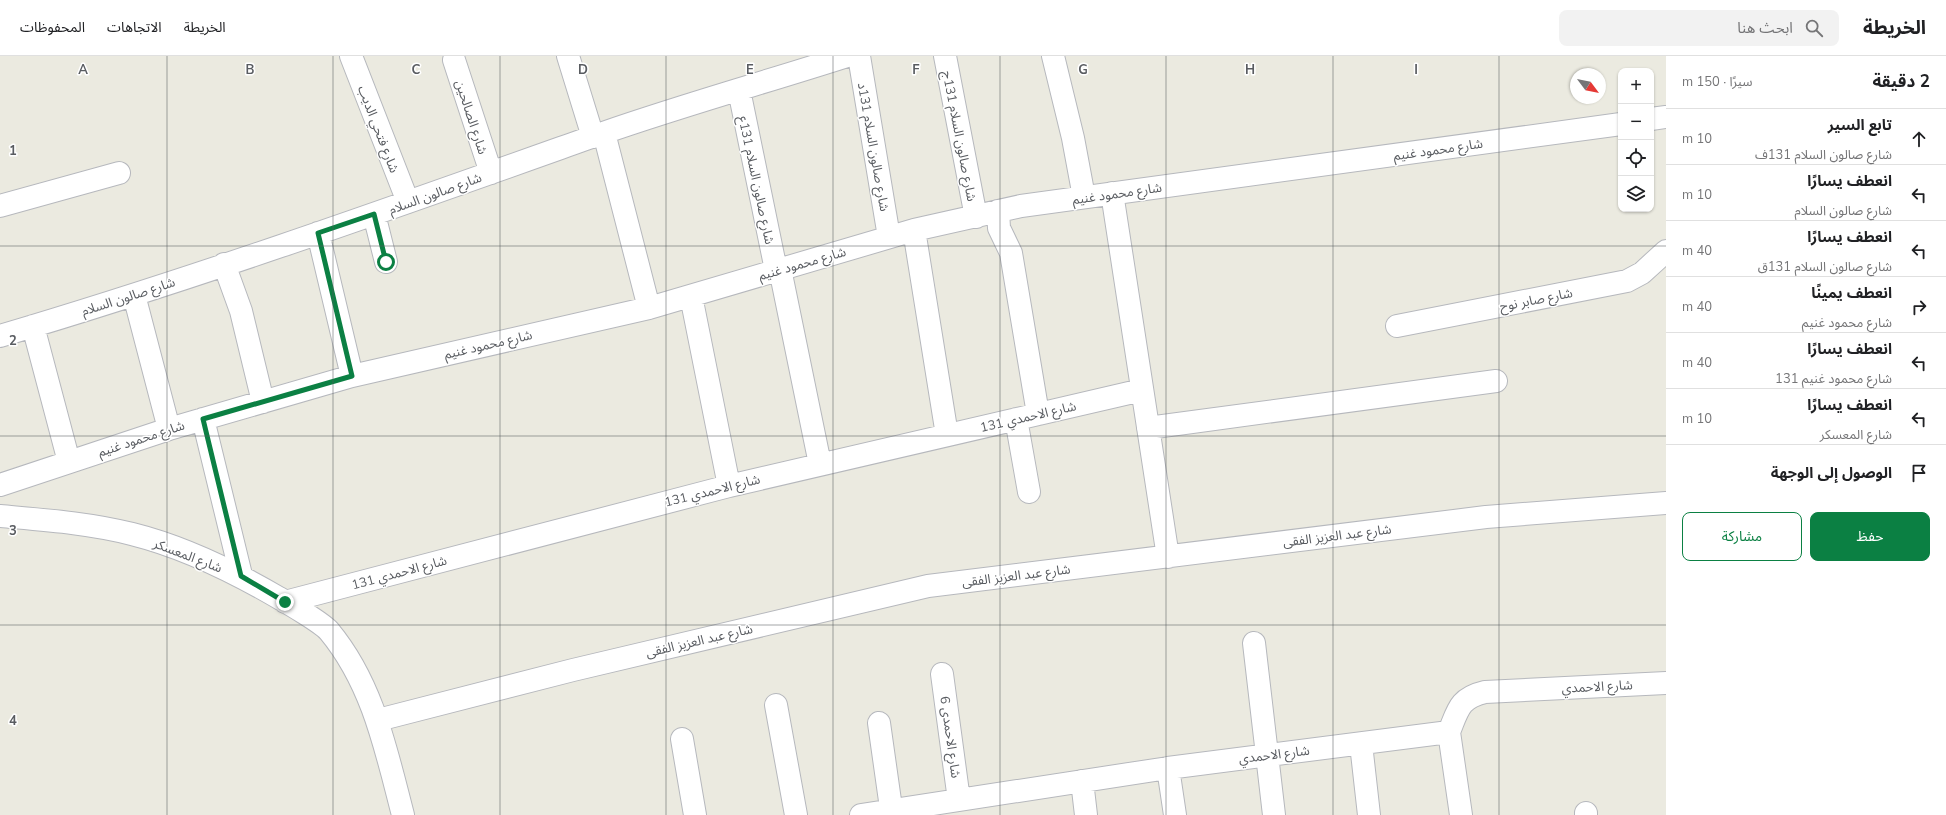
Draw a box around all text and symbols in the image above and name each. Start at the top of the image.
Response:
search box [1559,10,1839,46]
text: الخريطة [1863,15,1926,41]
icon: search [1803,17,1825,39]
text: المحفوظات [20,18,85,37]
text: الاتجاهات [107,18,162,37]
text: الخريطة [184,18,226,37]
text: ابحث هنا [1737,18,1793,38]
text: A [78,61,88,79]
text: B [246,61,255,79]
text: C [412,61,421,79]
text: D [578,61,588,79]
text: E [746,61,754,79]
text: F [912,61,920,79]
text: G [1078,61,1088,79]
text: H [1245,61,1255,79]
text: I [1414,61,1418,79]
north arrow [1570,68,1606,104]
map controls [1618,68,1654,212]
button: + [1618,68,1654,104]
street label: شارع صالون السلام 131ج [937,69,981,203]
text: 2 دقيقة [1872,70,1930,93]
text: سيرًا · 150 m [1682,73,1753,91]
street label: شارع الصالحين [450,78,492,157]
street label: شارع صالون السلام 131د [852,81,893,213]
street label: شارع فتحي الديب [352,83,403,176]
button: − [1618,104,1654,140]
street label: شارع صالون السلام 131ع [733,114,778,246]
text: تابع السير [1828,115,1892,135]
icon: ahead [1908,128,1930,150]
text: 10 m [1682,130,1712,148]
street label: شارع محمود غنيم [1392,135,1484,166]
button: locate [1618,140,1654,176]
text: 1 [9,142,17,160]
text: شارع صالون السلام 131ف [1755,146,1892,164]
street label: شارع صالون السلام [386,169,485,220]
text: انعطف يسارًا [1807,171,1892,191]
button: layers [1618,176,1654,212]
street label: شارع محمود غنيم [1071,179,1163,210]
icon: left [1908,184,1930,206]
text: 10 m [1682,186,1712,204]
text: شارع صالون السلام [1794,202,1892,220]
text: انعطف يسارًا [1807,227,1892,247]
icon: left [1908,240,1930,262]
text: 40 m [1682,242,1712,260]
street label: شارع محمود غنيم [756,243,848,286]
route start [377,253,395,271]
text: شارع صالون السلام 131ق [1758,258,1892,276]
street label: شارع صالون السلام [79,273,178,322]
text: انعطف يمينًا [1811,283,1892,303]
street label: شارع صابر نوح [1498,284,1574,317]
icon: right [1908,296,1930,318]
text: 40 m [1682,298,1712,316]
text: شارع محمود غنيم [1802,314,1892,332]
street label: شارع محمود غنيم [442,326,534,365]
text: 2 [9,332,17,350]
text: انعطف يسارًا [1807,339,1892,359]
icon: left [1908,352,1930,374]
text: 40 m [1682,354,1712,372]
text: شارع محمود غنيم 131 [1775,370,1892,388]
text: انعطف يسارًا [1807,395,1892,415]
street label: شارع الاحمدي 131 [978,397,1078,438]
icon: left [1908,408,1930,430]
text: 10 m [1682,410,1712,428]
street label: شارع محمود غنيم [96,416,187,462]
text: شارع المعسكر [1820,426,1892,444]
icon: arrive [1908,462,1930,484]
text: الوصول إلى الوجهة [1771,463,1892,483]
street label: شارع الاحمدي 131 [662,470,762,513]
button: مشاركة [1682,512,1802,561]
button: حفظ [1810,512,1930,561]
street label: شارع عبد العزيز الفقى [1282,520,1393,553]
text: 3 [9,522,17,540]
street label: شارع المعسكر [149,534,225,578]
street label: شارع الاحمدي 131 [350,552,449,595]
street label: شارع عبد العزيز الفقى [961,560,1072,593]
route end [276,593,294,611]
street label: شارع عبد العزيز الفقى [644,620,755,663]
street label: شارع الاحمدي [1561,676,1633,699]
street label: شارع الاحمدى 6 [934,695,965,779]
text: 4 [9,712,17,730]
street label: شارع الاحمدي [1238,742,1311,769]

